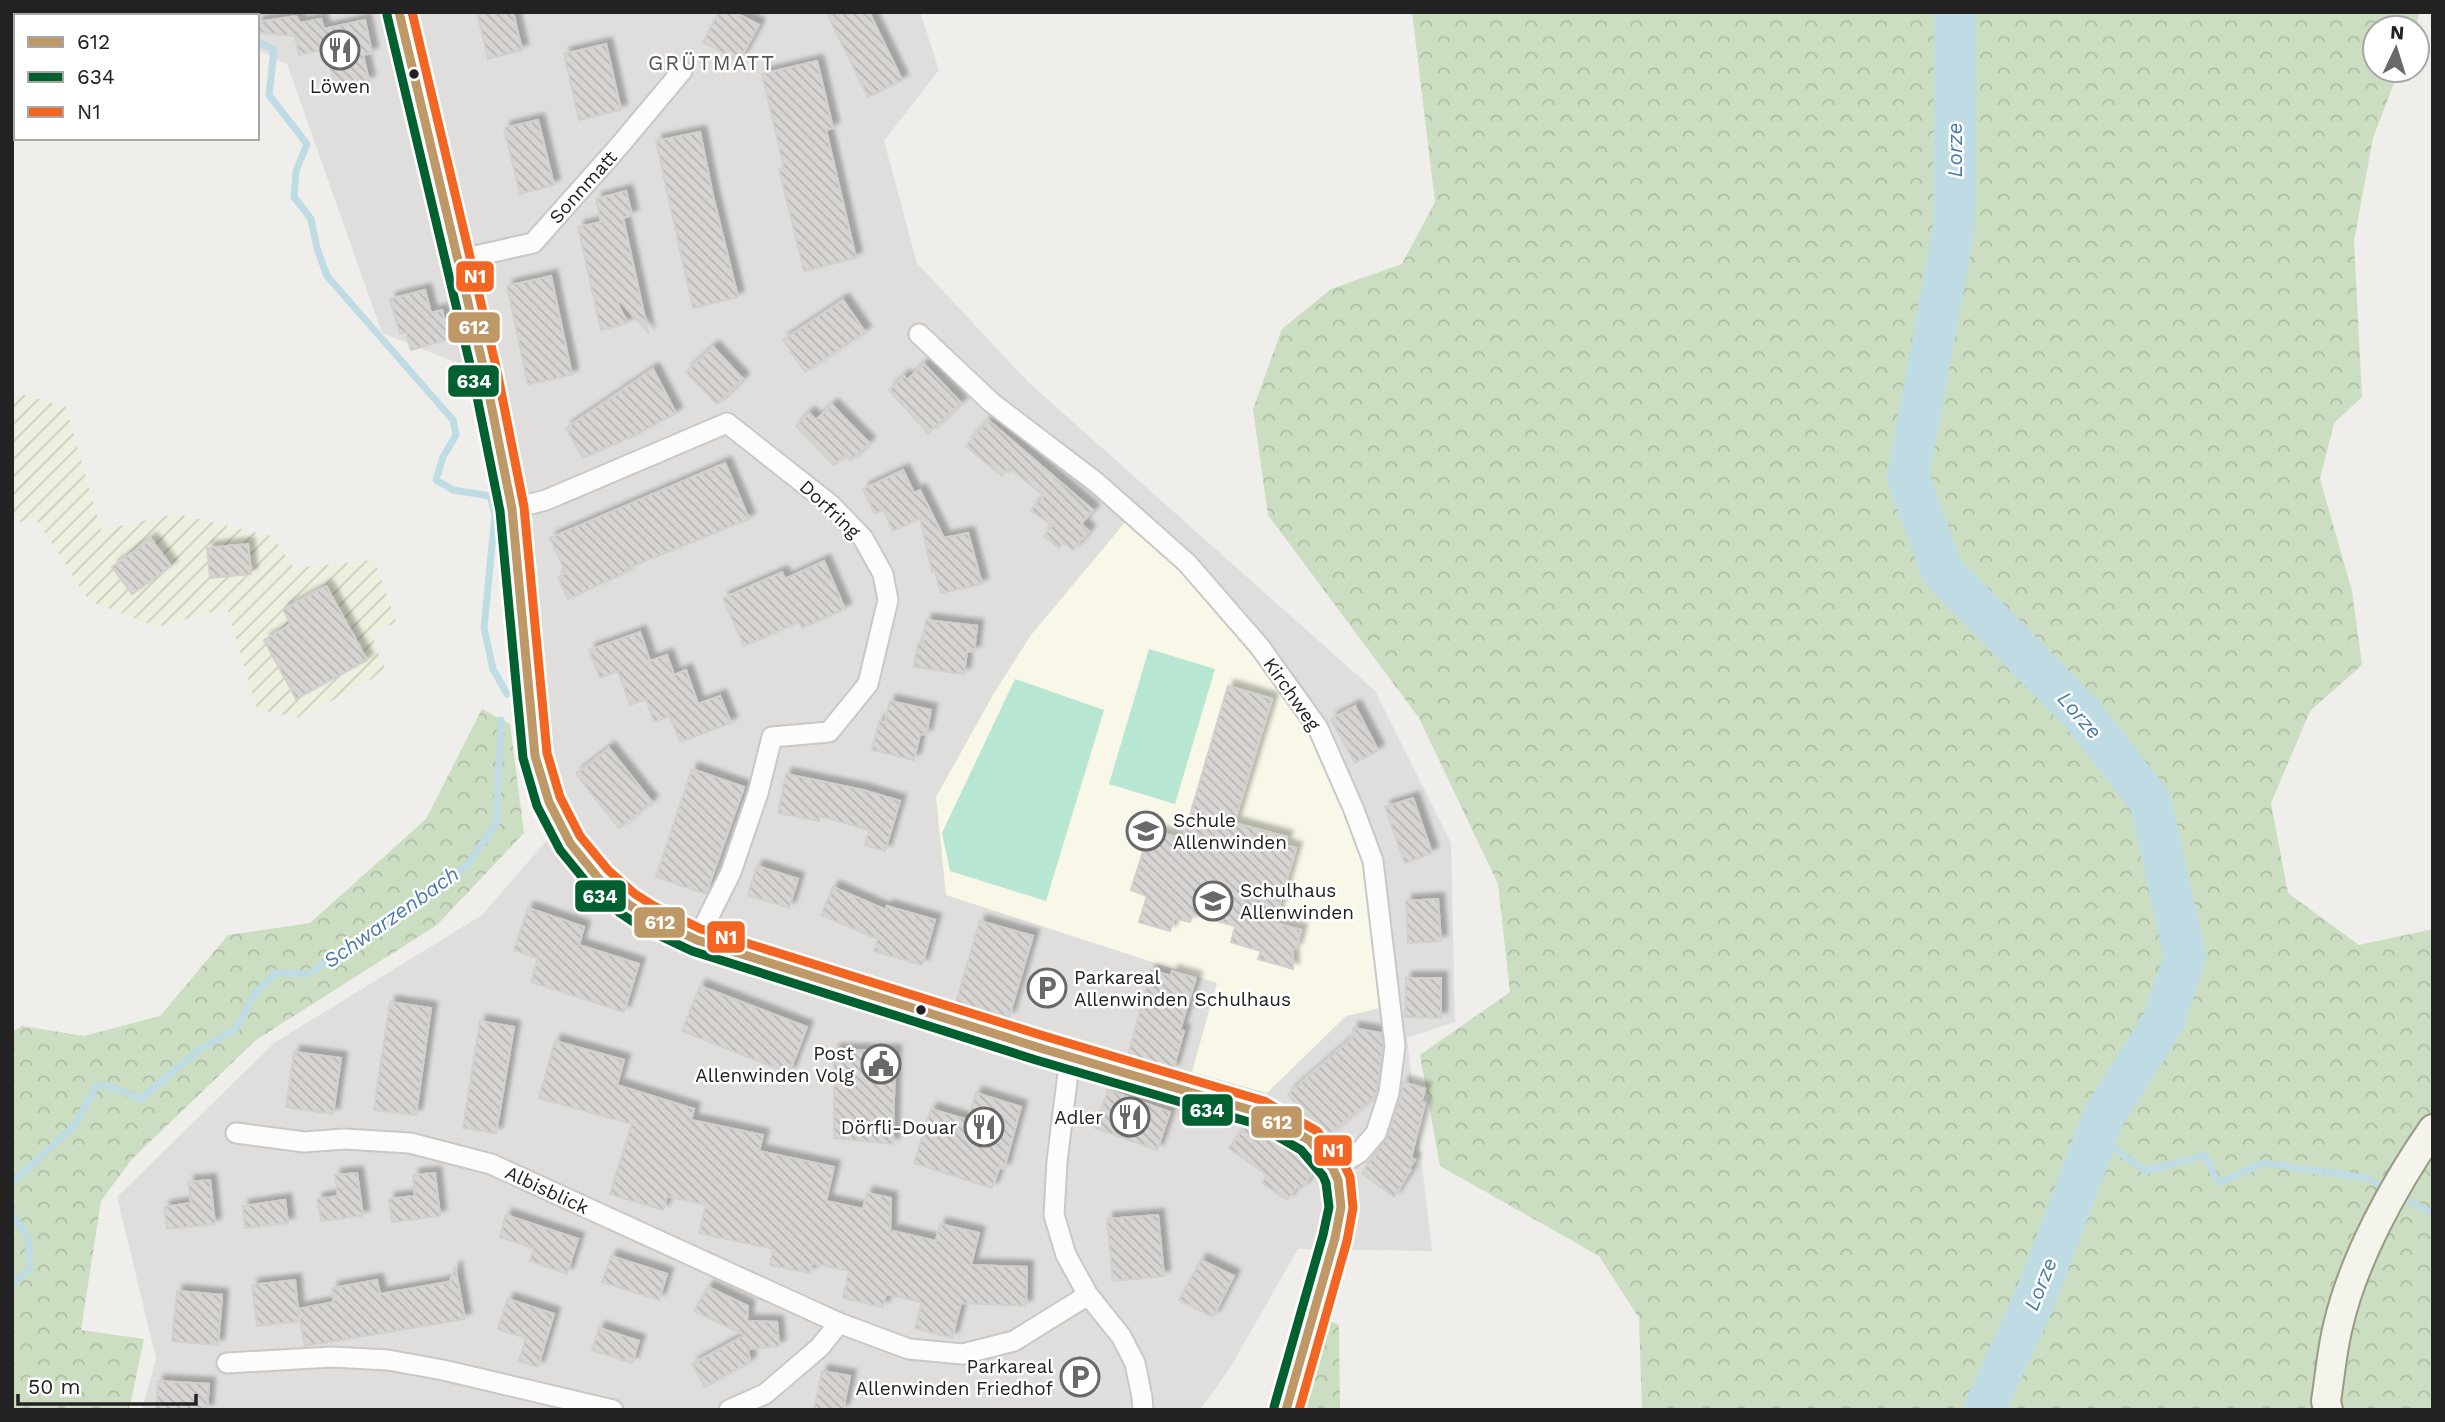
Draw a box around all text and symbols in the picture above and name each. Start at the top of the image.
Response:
legend [14,14,259,140]
north arrow [2361,14,2431,84]
text: N [2389,21,2405,45]
text: 612 [77,29,110,54]
restaurant icon: Löwen [319,29,361,71]
district label: GRÜTMATT [648,50,776,75]
text: 634 [77,64,115,89]
unlabelled marker [407,67,421,81]
place label: Löwen [310,75,370,98]
text: N1 [77,99,101,124]
water label: Lorze [1942,123,1967,177]
street label: Sonnmatt [544,146,622,228]
line badge: N1 [455,260,495,293]
text: N1 [464,265,486,288]
line badge: 612 [447,311,501,344]
text: 612 [459,316,489,339]
line badge: 634 [447,364,500,398]
text: 634 [456,370,492,393]
street label: Dorfring [795,475,866,544]
street label: Kirchweg [1259,653,1326,736]
water label: Lorze [2053,686,2107,744]
place label: Schule Allenwinden [1173,809,1287,854]
school or university icon: Schule Allenwinden [1125,810,1167,852]
water label: Schwarzenbach [318,861,464,973]
line badge: 634 [574,879,627,913]
place label: Schulhaus Allenwinden [1240,879,1354,924]
school or university icon: Schulhaus Allenwinden [1192,880,1234,922]
text: 634 [582,885,618,908]
line badge: 612 [633,906,686,939]
text: 612 [645,911,675,934]
line badge: N1 [706,920,746,954]
text: N1 [715,926,737,949]
place label: Parkareal Allenwinden Schulhaus [1074,966,1291,1011]
parking icon: Parkareal Allenwinden Schulhaus [1026,967,1068,1009]
unlabelled marker [914,1003,928,1017]
place label: Post Allenwinden Volg [695,1042,855,1087]
public building icon: Post Allenwinden Volg [860,1043,902,1085]
line badge: 634 [1181,1093,1234,1127]
restaurant icon: Adler [1109,1096,1151,1138]
text: 634 [1189,1099,1225,1122]
line badge: 612 [1250,1105,1303,1139]
restaurant icon: Dörfli-Douar [963,1106,1005,1148]
place label: Adler [1054,1106,1103,1129]
text: 612 [1262,1111,1292,1134]
place label: Dörfli-Douar [841,1116,957,1139]
line badge: N1 [1313,1134,1353,1167]
text: N1 [1322,1139,1344,1162]
street label: Albisblick [502,1161,593,1219]
water label: Lorze [2018,1254,2062,1314]
place label: Parkareal Allenwinden Friedhof [855,1355,1054,1400]
parking icon: Parkareal Allenwinden Friedhof [1059,1356,1101,1398]
scale bar [18,1362,196,1406]
text: 50 m [28,1374,80,1399]

